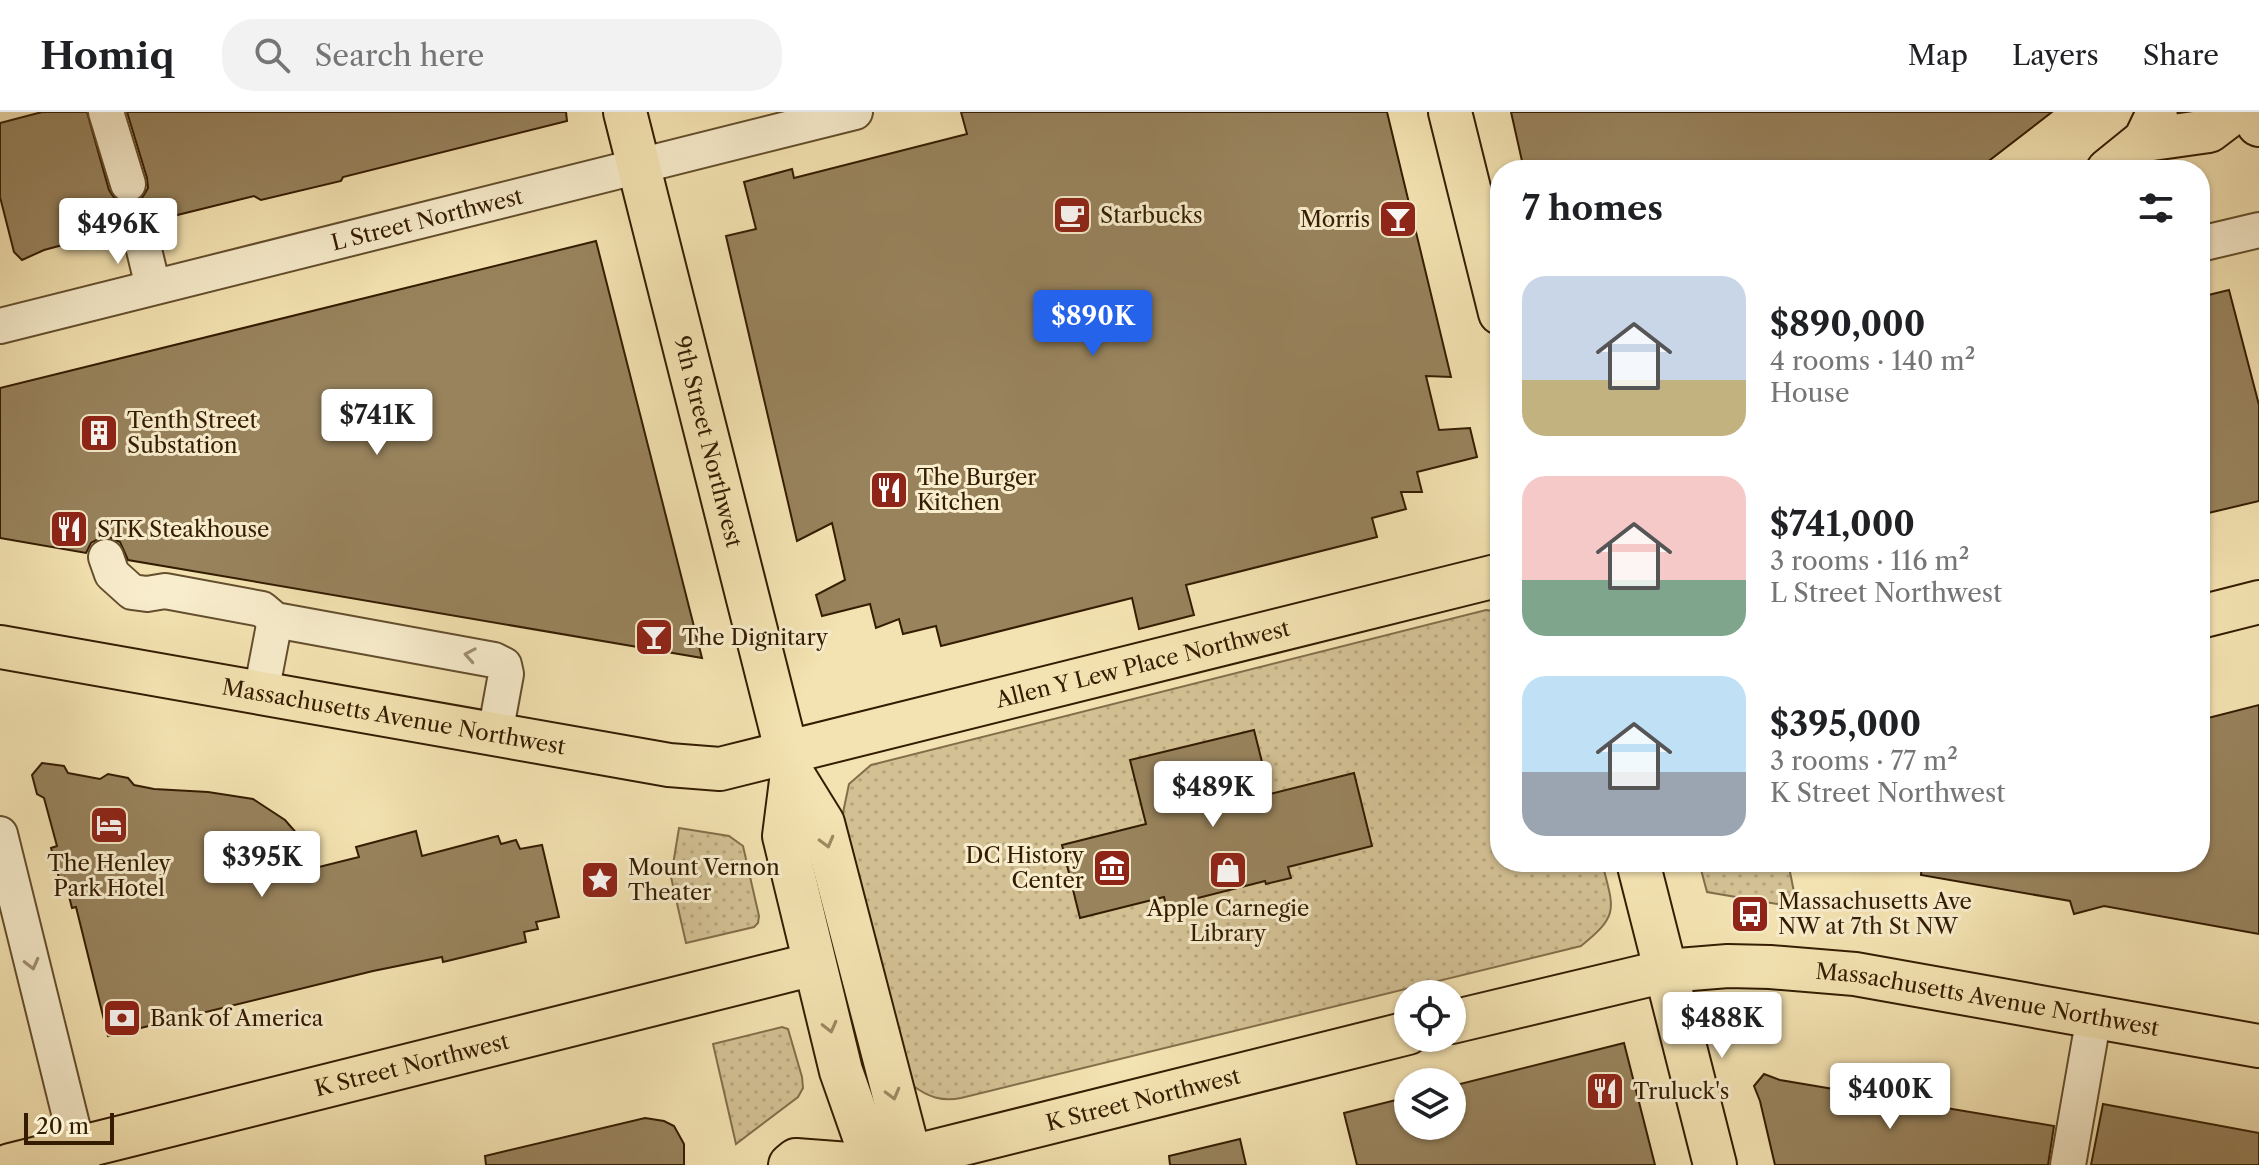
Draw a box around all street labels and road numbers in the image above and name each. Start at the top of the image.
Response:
street label: L Street Northwest [328,182,526,256]
street label: 9th Street Northwest [669,333,748,550]
street label: Allen Y Lew Place Northwest [992,614,1293,714]
street label: Massachusetts Avenue Northwest [220,673,568,760]
street label: Massachusetts Avenue Northwest [1814,957,2161,1041]
street label: K Street Northwest [312,1027,512,1102]
street label: K Street Northwest [1043,1062,1243,1136]

